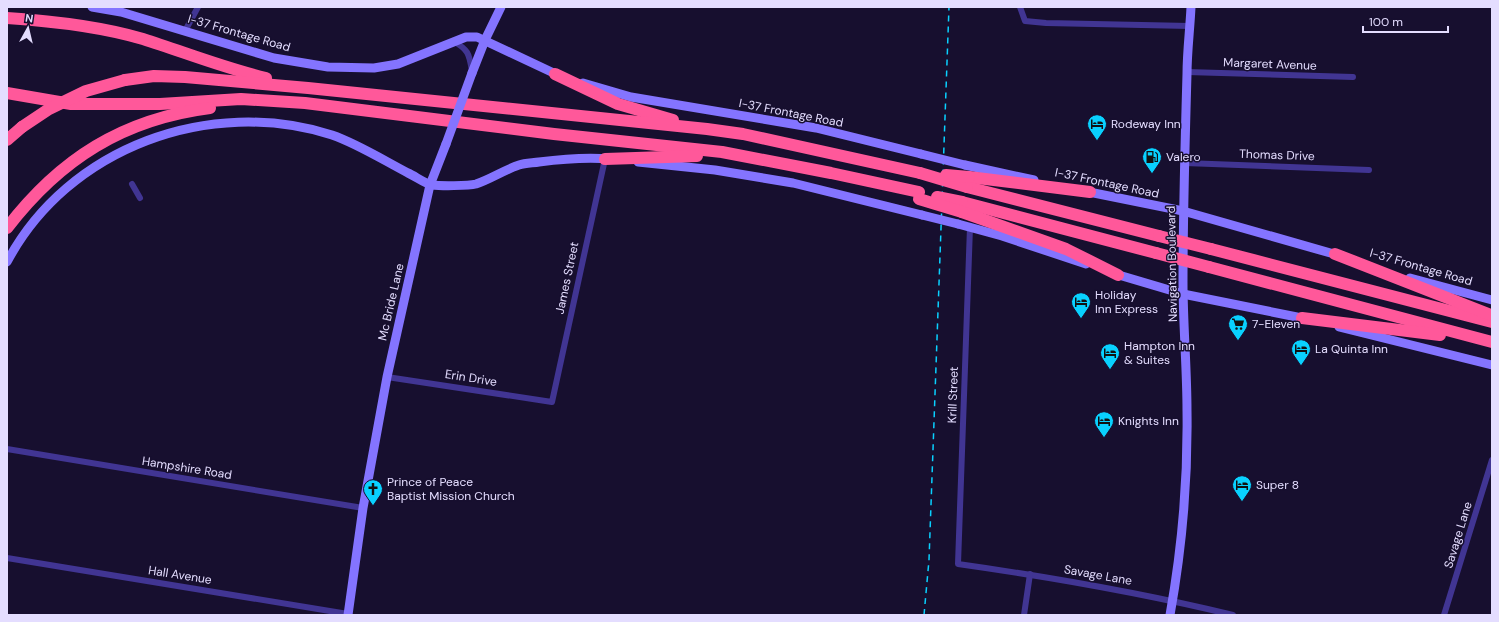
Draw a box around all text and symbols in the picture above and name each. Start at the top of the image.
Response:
north arrow [8,8,48,48]
scale bar [1363,8,1448,34]
text: N [24,11,34,26]
street label: I-37 Frontage Road [186,11,292,55]
text: 100 m [1369,14,1403,30]
street label: Margaret Avenue [1223,54,1317,74]
street label: I-37 Frontage Road [737,95,845,131]
hotel icon: Rodeway Inn [1086,113,1108,141]
place label: Rodeway Inn [1111,116,1181,132]
fuel station icon: Valero [1141,146,1163,174]
street label: Thomas Drive [1239,146,1315,164]
place label: Valero [1166,149,1201,165]
street label: I-37 Frontage Road [1053,164,1161,202]
street label: Navigation Boulevard [1163,206,1181,322]
street label: James Street [552,240,583,316]
street label: I-37 Frontage Road [1368,245,1474,289]
street label: Mc Bride Lane [374,262,408,342]
place label: Holiday Inn Express [1095,287,1158,317]
hotel icon: Holiday Inn Express [1070,291,1092,319]
supermarket icon: 7-Eleven [1227,313,1249,341]
place label: 7-Eleven [1252,316,1300,332]
place label: Hampton Inn & Suites [1124,338,1195,368]
hotel icon: La Quinta Inn [1290,338,1312,366]
place label: La Quinta Inn [1315,341,1388,357]
hotel icon: Hampton Inn & Suites [1099,342,1121,370]
street label: Erin Drive [444,366,498,390]
street label: Krill Street [944,366,962,424]
hotel icon: Knights Inn [1093,410,1115,438]
place label: Knights Inn [1118,413,1179,429]
street label: Hampshire Road [141,453,233,483]
place label: Prince of Peace Baptist Mission Church [387,474,515,504]
hotel icon: Super 8 [1231,474,1253,502]
place label: Super 8 [1256,477,1299,493]
church icon: Prince of Peace Baptist Mission Church [362,478,384,506]
street label: Savage Lane [1440,500,1476,570]
street label: Savage Lane [1063,561,1133,589]
street label: Hall Avenue [147,562,213,588]

